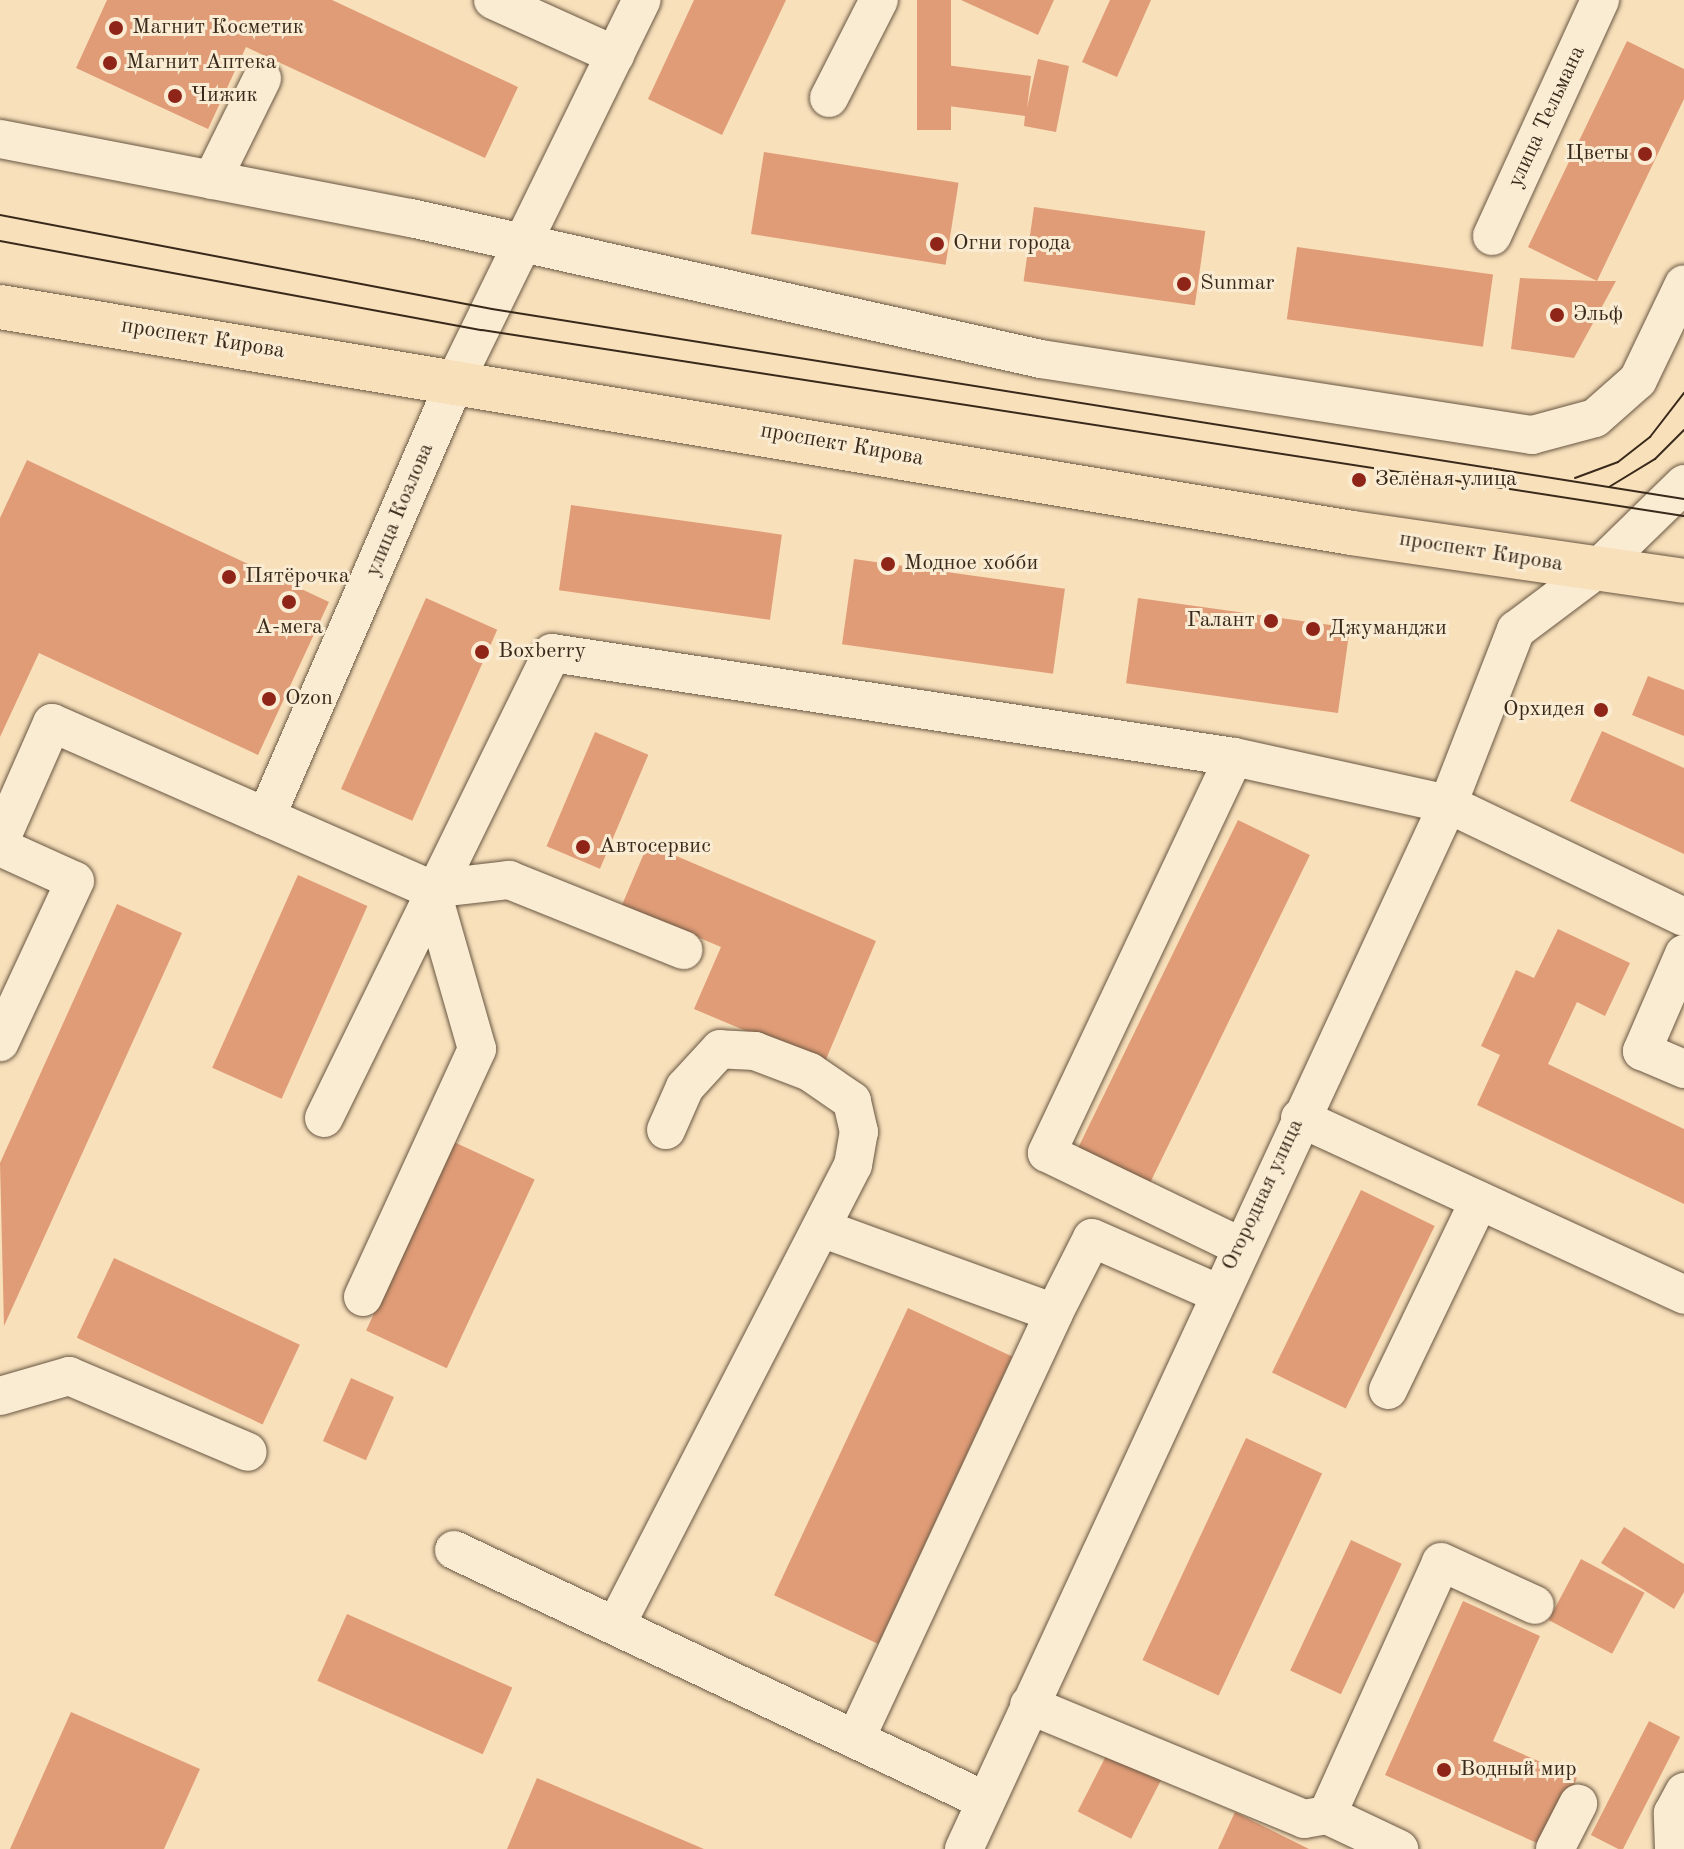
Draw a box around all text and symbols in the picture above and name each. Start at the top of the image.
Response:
place label: Магнит Косметик [132,15,304,41]
marker: Магнит Косметик [107,19,125,37]
street label: улица Тельмана [1503,42,1591,192]
place label: Магнит Аптека [126,50,277,76]
marker: Магнит Аптека [101,54,119,72]
place label: Чижик [191,83,258,109]
marker: Чижик [166,87,184,105]
place label: Цветы [1566,141,1629,167]
marker: Цветы [1636,145,1654,163]
place label: Огни города [953,231,1071,257]
marker: Огни города [928,235,946,253]
place label: Sunmar [1200,271,1275,297]
marker: Sunmar [1175,275,1193,293]
place label: Эльф [1573,302,1623,328]
marker: Эльф [1548,306,1566,324]
street label: проспект Кирова [119,313,287,365]
street label: проспект Кирова [758,418,926,472]
street label: улица Козлова [360,439,440,581]
place label: Зелёная улица [1375,467,1517,493]
marker: Зелёная улица [1350,471,1368,489]
street label: проспект Кирова [1397,526,1565,578]
place label: Модное хобби [904,551,1038,577]
marker: Модное хобби [879,555,897,573]
place label: Пятёрочка [245,564,349,590]
marker: Пятёрочка [220,568,238,586]
marker: А-мега [280,593,298,611]
place label: Галант [1187,608,1255,634]
marker: Галант [1262,612,1280,630]
place label: А-мега [255,615,323,641]
place label: Джуманджи [1329,616,1447,642]
marker: Джуманджи [1304,620,1322,638]
place label: Boxberry [498,639,586,665]
marker: Boxberry [473,643,491,661]
place label: Ozon [285,686,333,712]
marker: Ozon [260,690,278,708]
place label: Орхидея [1503,697,1585,723]
marker: Орхидея [1592,701,1610,719]
place label: Автосервис [599,834,711,860]
marker: Автосервис [574,838,592,856]
street label: Огородная улица [1216,1115,1310,1275]
place label: Водный мир [1460,1757,1577,1783]
marker: Водный мир [1435,1761,1453,1779]

